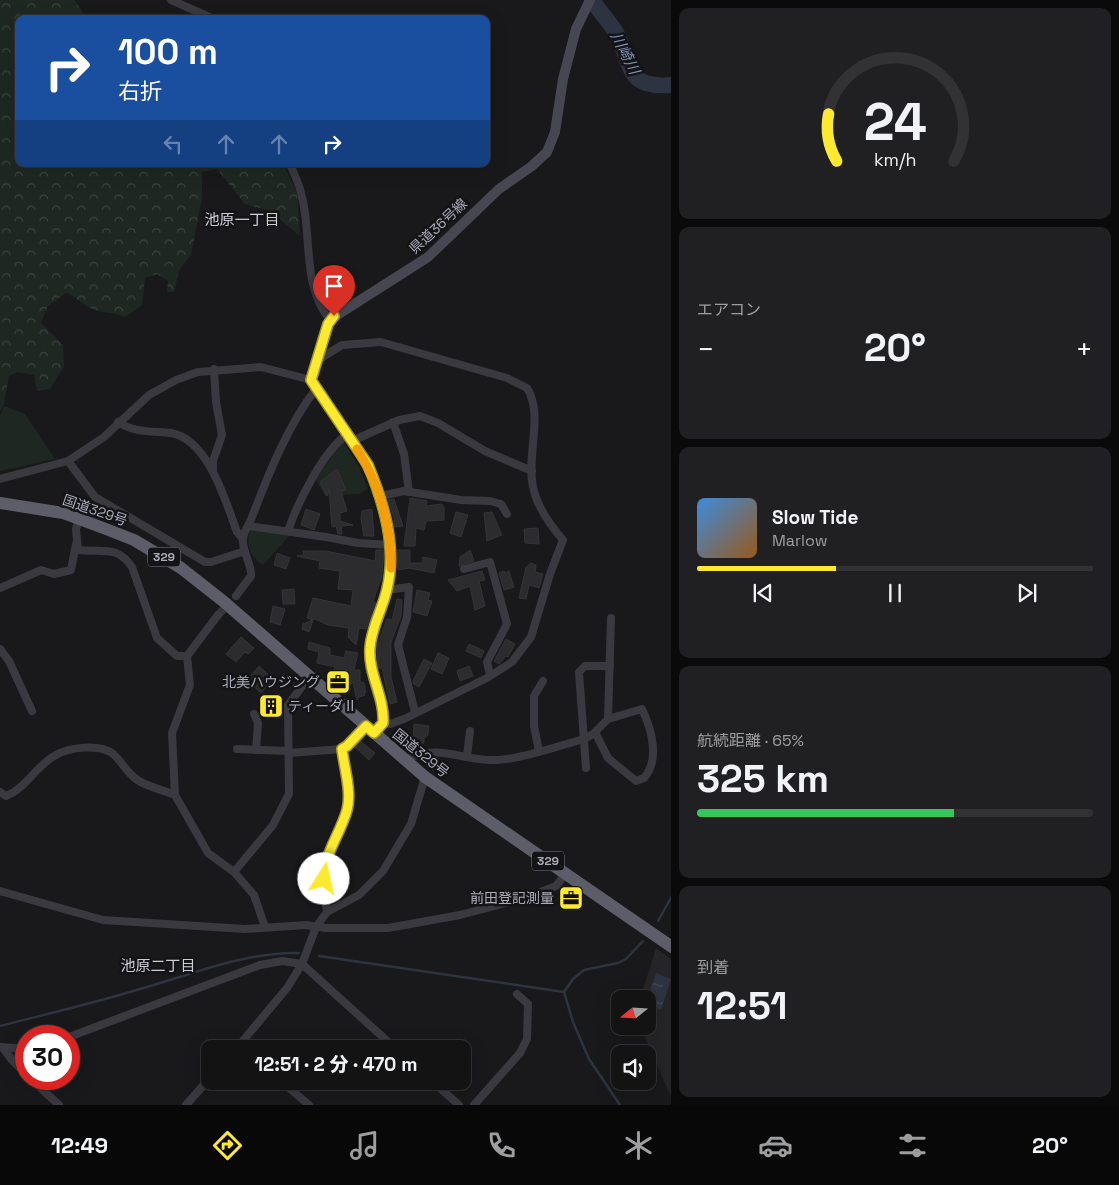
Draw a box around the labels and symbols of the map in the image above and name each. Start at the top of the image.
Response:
water label: 川崎川 [607,28,645,79]
street label: 県道36号線 [405,195,471,257]
district label: 池原一丁目 [204,210,280,229]
pin [313,265,355,316]
street label: 国道329号 [60,491,130,529]
road number: 329 [148,548,180,566]
office icon: 北美ハウジング [325,669,351,695]
place label: 北美ハウジング [222,673,320,691]
building icon: ティーダⅡ [258,693,284,719]
place label: ティーダⅡ [288,697,357,715]
street label: 国道329号 [389,725,453,781]
road number: 329 [532,851,564,870]
position arrow [297,852,349,904]
office icon: 前田登記測量 [558,885,584,911]
place label: 前田登記測量 [470,889,554,907]
district label: 池原二丁目 [120,956,196,975]
north arrow [611,990,656,1035]
speed limit sign: 30 [15,1025,80,1090]

